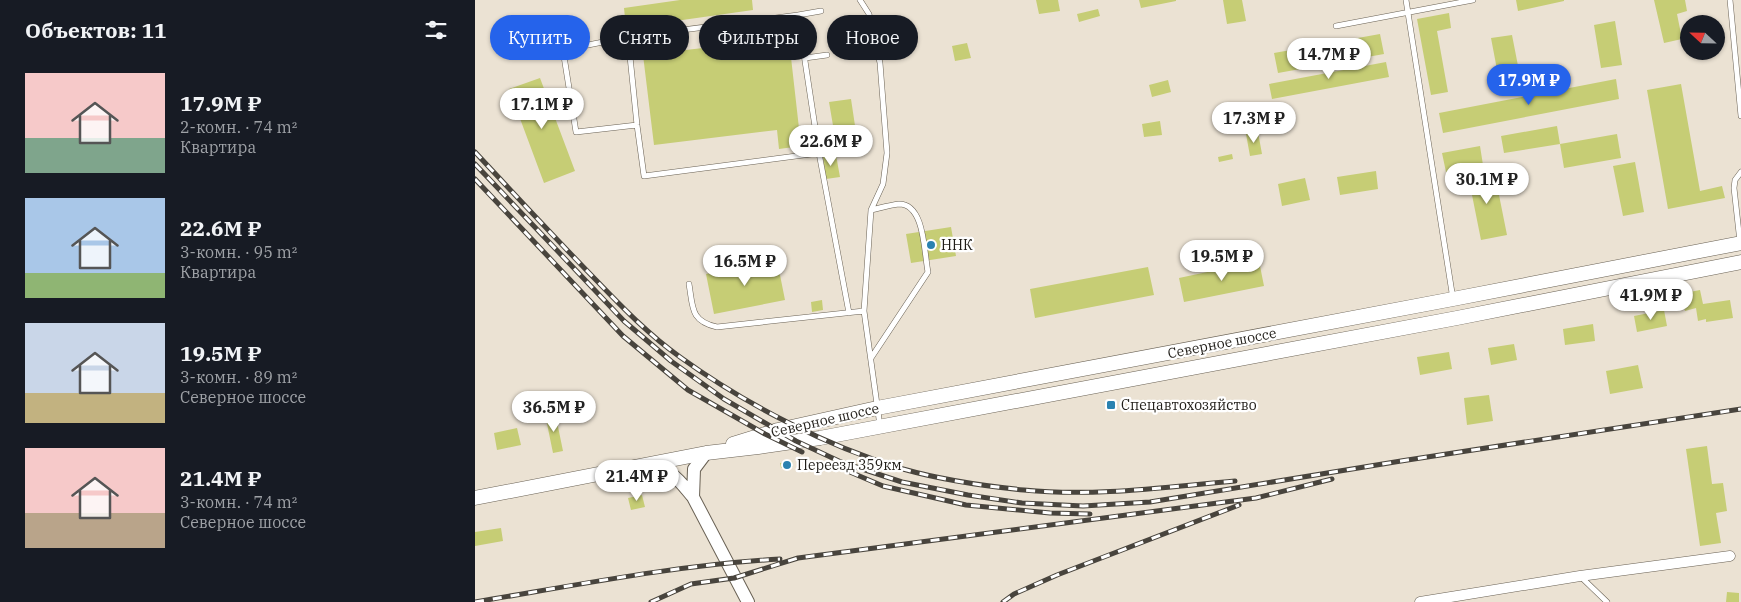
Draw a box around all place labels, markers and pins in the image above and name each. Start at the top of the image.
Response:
pin: 14.7M ₽ [1283,38,1375,80]
pin: 17.9M ₽ [1483,64,1575,106]
pin: 17.1M ₽ [496,88,588,130]
pin: 17.3M ₽ [1208,102,1300,144]
pin: 22.6M ₽ [785,124,877,167]
pin: 30.1M ₽ [1441,162,1533,205]
place label: ННК [941,236,973,254]
marker: ННК [925,239,937,251]
pin: 19.5M ₽ [1176,240,1268,282]
pin: 16.5M ₽ [699,244,791,287]
pin: 41.9M ₽ [1605,278,1697,321]
pin: 36.5M ₽ [508,390,600,433]
place label: Спецавтохозяйство [1121,396,1257,414]
marker: Спецавтохозяйство [1105,399,1117,411]
place label: Переезд 359км [797,456,902,474]
marker: Переезд 359км [781,459,793,471]
pin: 21.4M ₽ [591,460,683,502]

